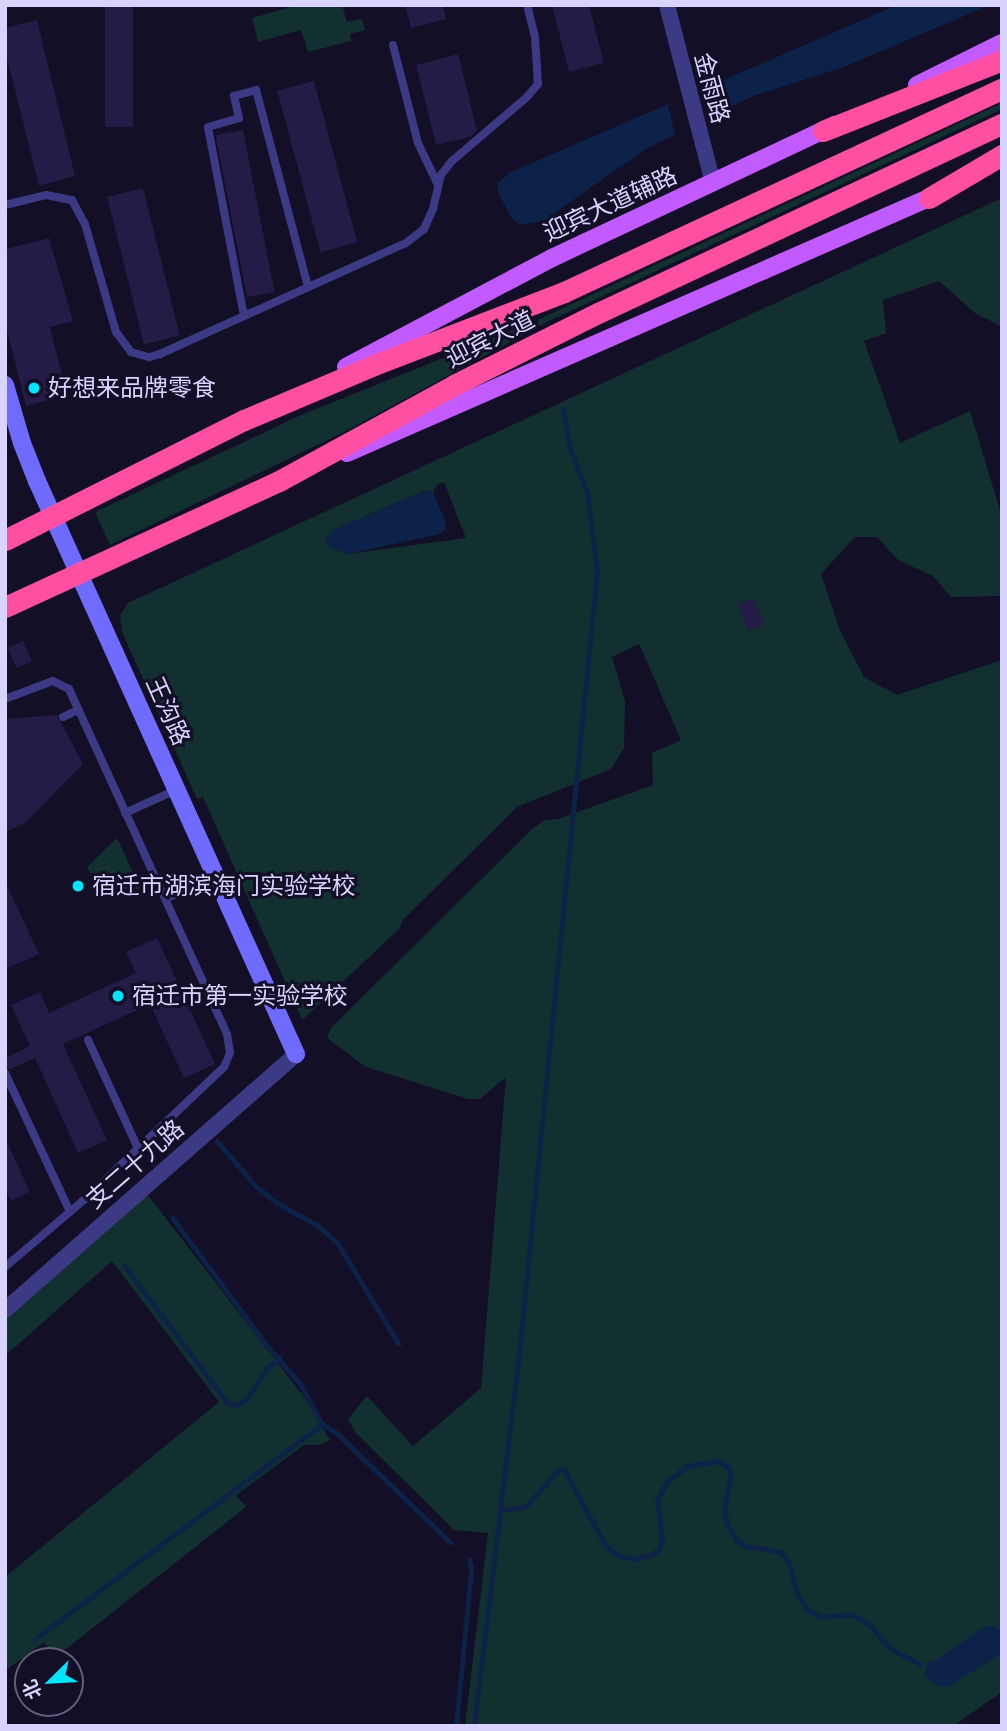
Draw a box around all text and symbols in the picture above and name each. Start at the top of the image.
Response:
street label: 金雨路 [689,49,735,127]
street label: 迎宾大道辅路 [539,161,681,247]
street label: 迎宾大道 [441,304,539,374]
place label: 好想来品牌零食 [48,374,216,402]
marker: 好想来品牌零食 [26,380,42,396]
street label: 王沟路 [140,672,196,750]
place label: 宿迁市湖滨海门实验学校 [92,872,356,900]
marker: 宿迁市湖滨海门实验学校 [70,878,86,894]
place label: 宿迁市第一实验学校 [132,982,348,1010]
marker: 宿迁市第一实验学校 [110,988,126,1004]
street label: 支二十九路 [80,1114,190,1214]
north arrow [14,1647,84,1717]
text: 北 [18,1677,46,1703]

